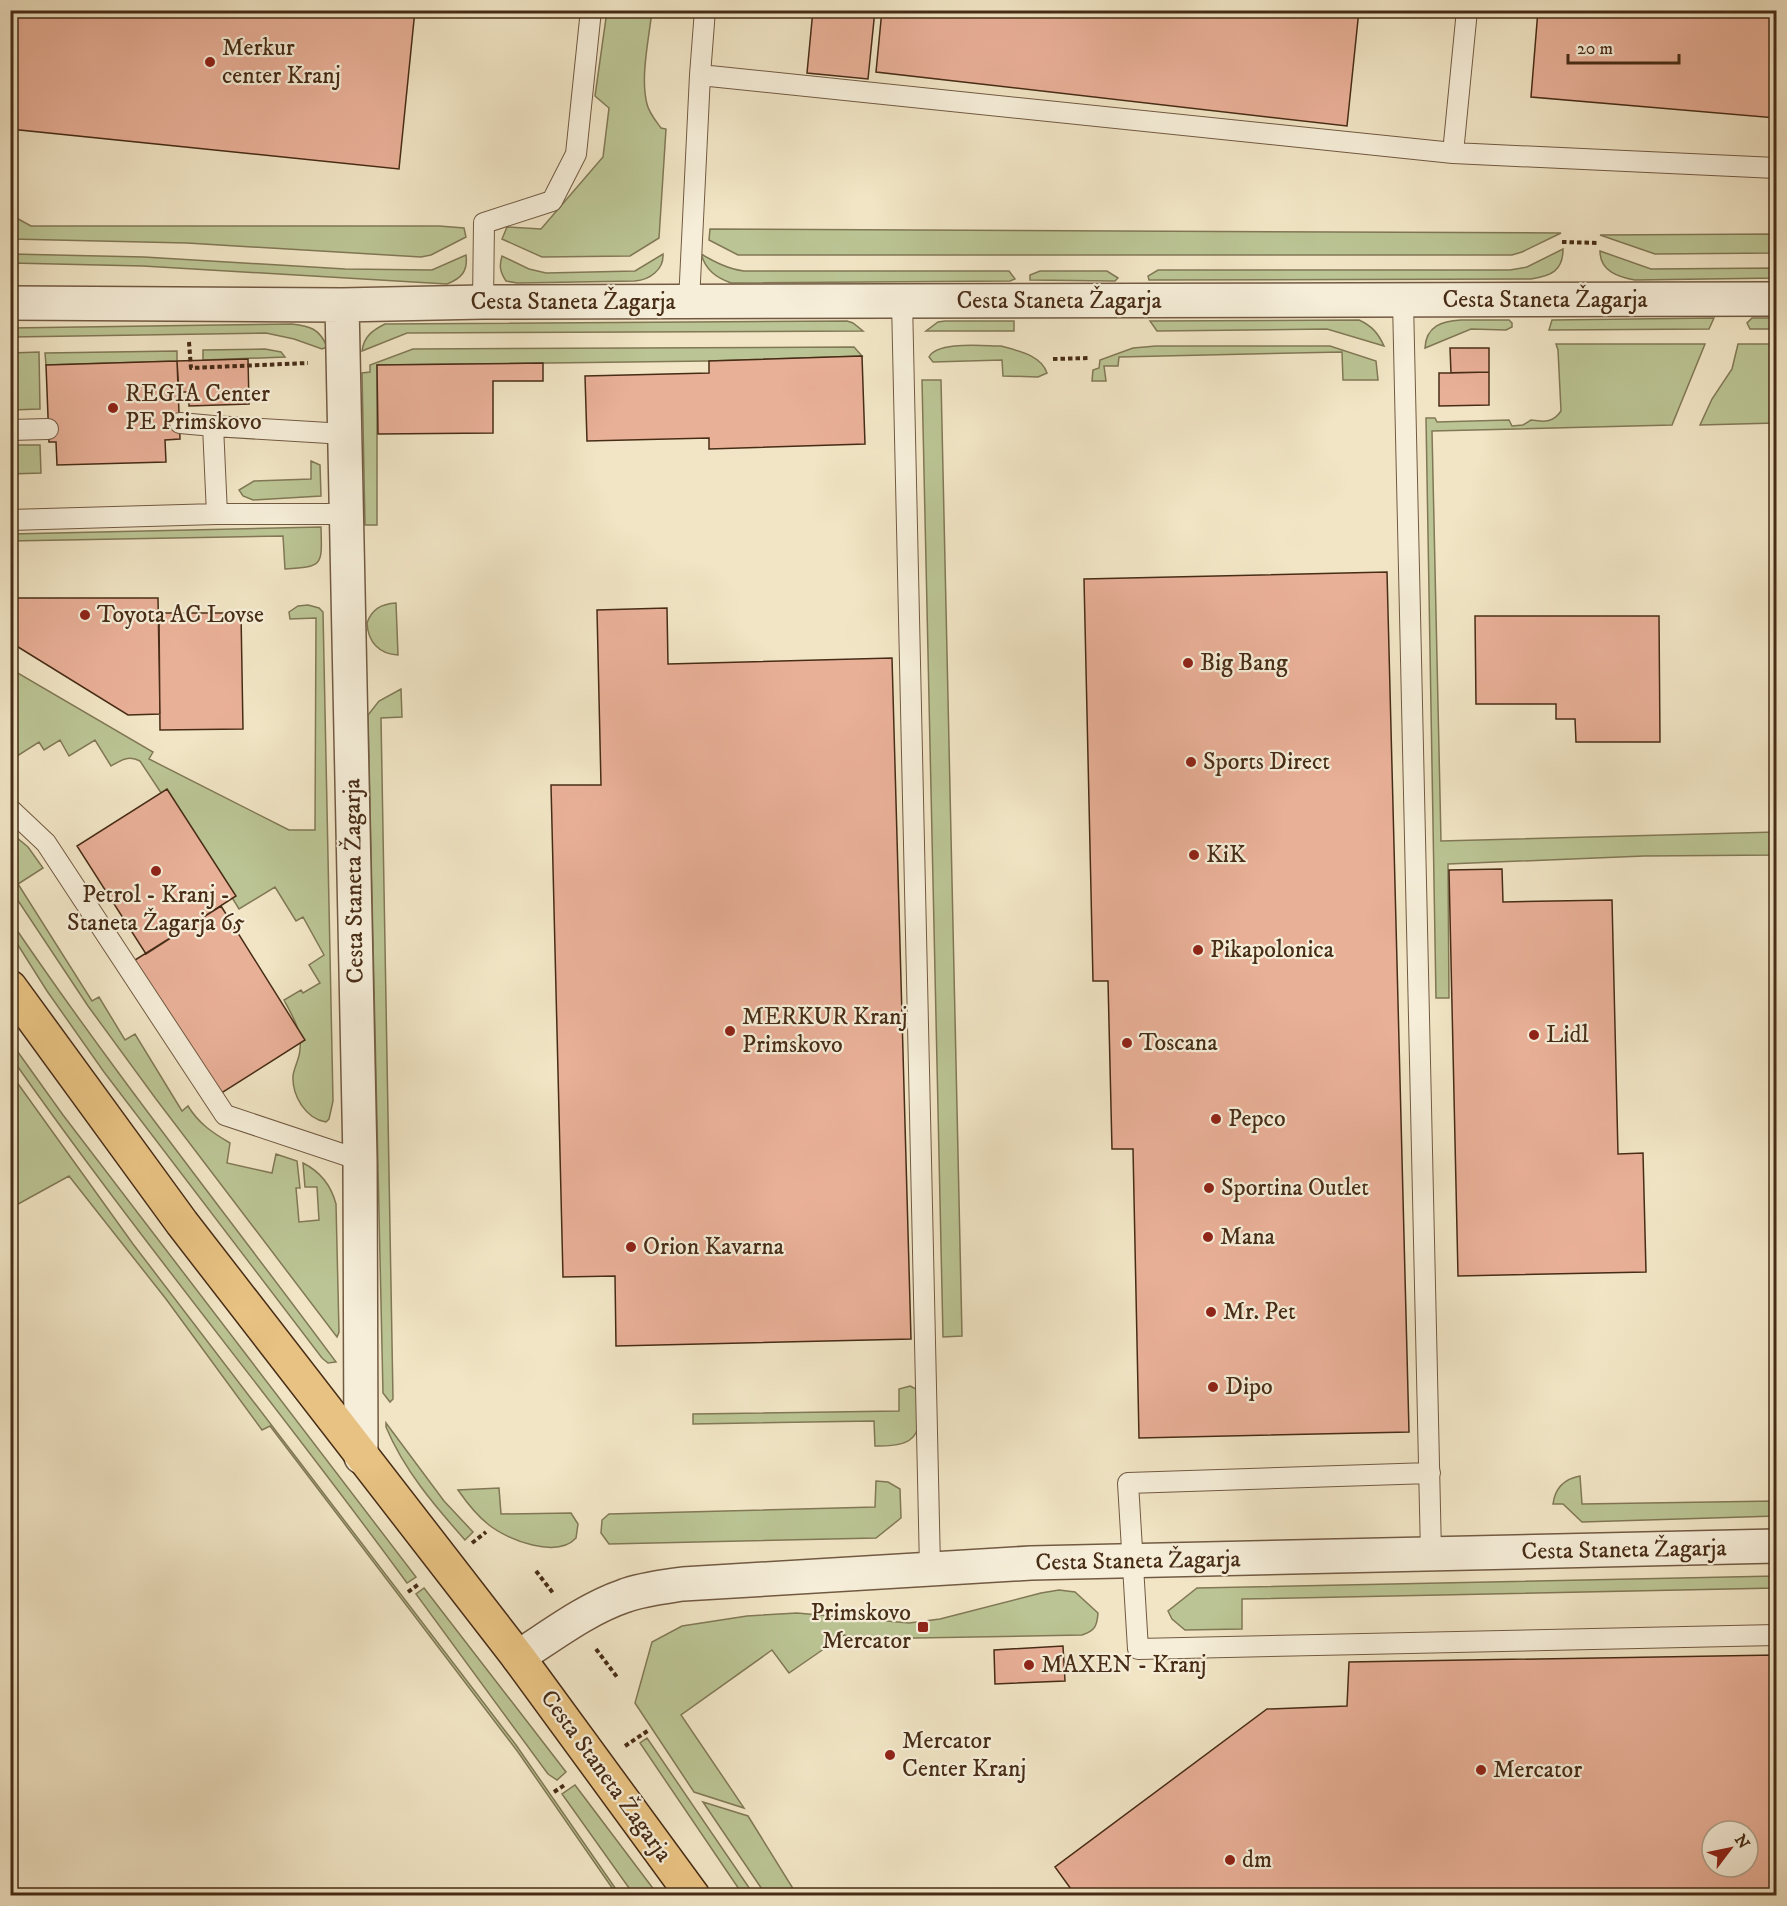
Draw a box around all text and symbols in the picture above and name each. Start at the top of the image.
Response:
scale bar [1568,27,1679,65]
place label: Merkur center Kranj [222,33,341,91]
text: 20 m [1577,38,1613,60]
marker: Merkur center Kranj [203,55,217,69]
street label: Cesta Staneta Žagarja [1442,284,1648,315]
street label: Cesta Staneta Žagarja [956,285,1162,316]
street label: Cesta Staneta Žagarja [470,286,676,317]
place label: REGIA Center PE Primskovo [125,379,270,437]
marker: REGIA Center PE Primskovo [106,401,120,415]
place label: Toyota AC Lovse [97,600,264,630]
marker: Toyota AC Lovse [78,608,92,622]
place label: Big Bang [1200,648,1288,678]
marker: Big Bang [1181,656,1195,670]
place label: Sports Direct [1203,747,1330,777]
marker: Sports Direct [1184,755,1198,769]
street label: Cesta Staneta Žagarja [336,777,371,984]
place label: KiK [1206,840,1246,870]
marker: KiK [1187,848,1201,862]
marker: Petrol - Kranj - Staneta Žagarja 65 [149,864,163,878]
place label: Petrol - Kranj - Staneta Žagarja 65 [67,880,245,938]
place label: Pikapolonica [1210,935,1335,965]
marker: Pikapolonica [1191,943,1205,957]
place label: MERKUR Kranj Primskovo [742,1002,907,1060]
place label: Lidl [1546,1020,1589,1050]
marker: MERKUR Kranj Primskovo [723,1024,737,1038]
place label: Toscana [1139,1028,1218,1058]
marker: Lidl [1527,1028,1541,1042]
marker: Toscana [1120,1036,1134,1050]
place label: Pepco [1228,1104,1286,1134]
marker: Pepco [1209,1112,1223,1126]
place label: Sportina Outlet [1221,1173,1369,1203]
marker: Sportina Outlet [1202,1181,1216,1195]
place label: Mana [1220,1222,1276,1252]
marker: Mana [1201,1230,1215,1244]
place label: Orion Kavarna [643,1232,785,1262]
marker: Orion Kavarna [624,1240,638,1254]
place label: Mr. Pet [1223,1297,1296,1327]
marker: Mr. Pet [1204,1305,1218,1319]
place label: Dipo [1225,1372,1273,1402]
marker: Dipo [1206,1380,1220,1394]
street label: Cesta Staneta Žagarja [1521,1532,1728,1567]
street label: Cesta Staneta Žagarja [1035,1543,1242,1578]
place label: Primskovo Mercator [810,1598,911,1656]
marker: Primskovo Mercator [916,1620,930,1634]
place label: MAXEN - Kranj [1041,1650,1207,1680]
marker: MAXEN - Kranj [1022,1658,1036,1672]
street label: Cesta Staneta Žagarja [534,1684,680,1868]
place label: Mercator Center Kranj [902,1726,1026,1784]
marker: Mercator Center Kranj [883,1748,897,1762]
place label: Mercator [1493,1755,1582,1785]
marker: Mercator [1474,1763,1488,1777]
north arrow [1700,1819,1760,1879]
text: N [1730,1831,1754,1852]
place label: dm [1242,1845,1272,1875]
marker: dm [1223,1853,1237,1867]

